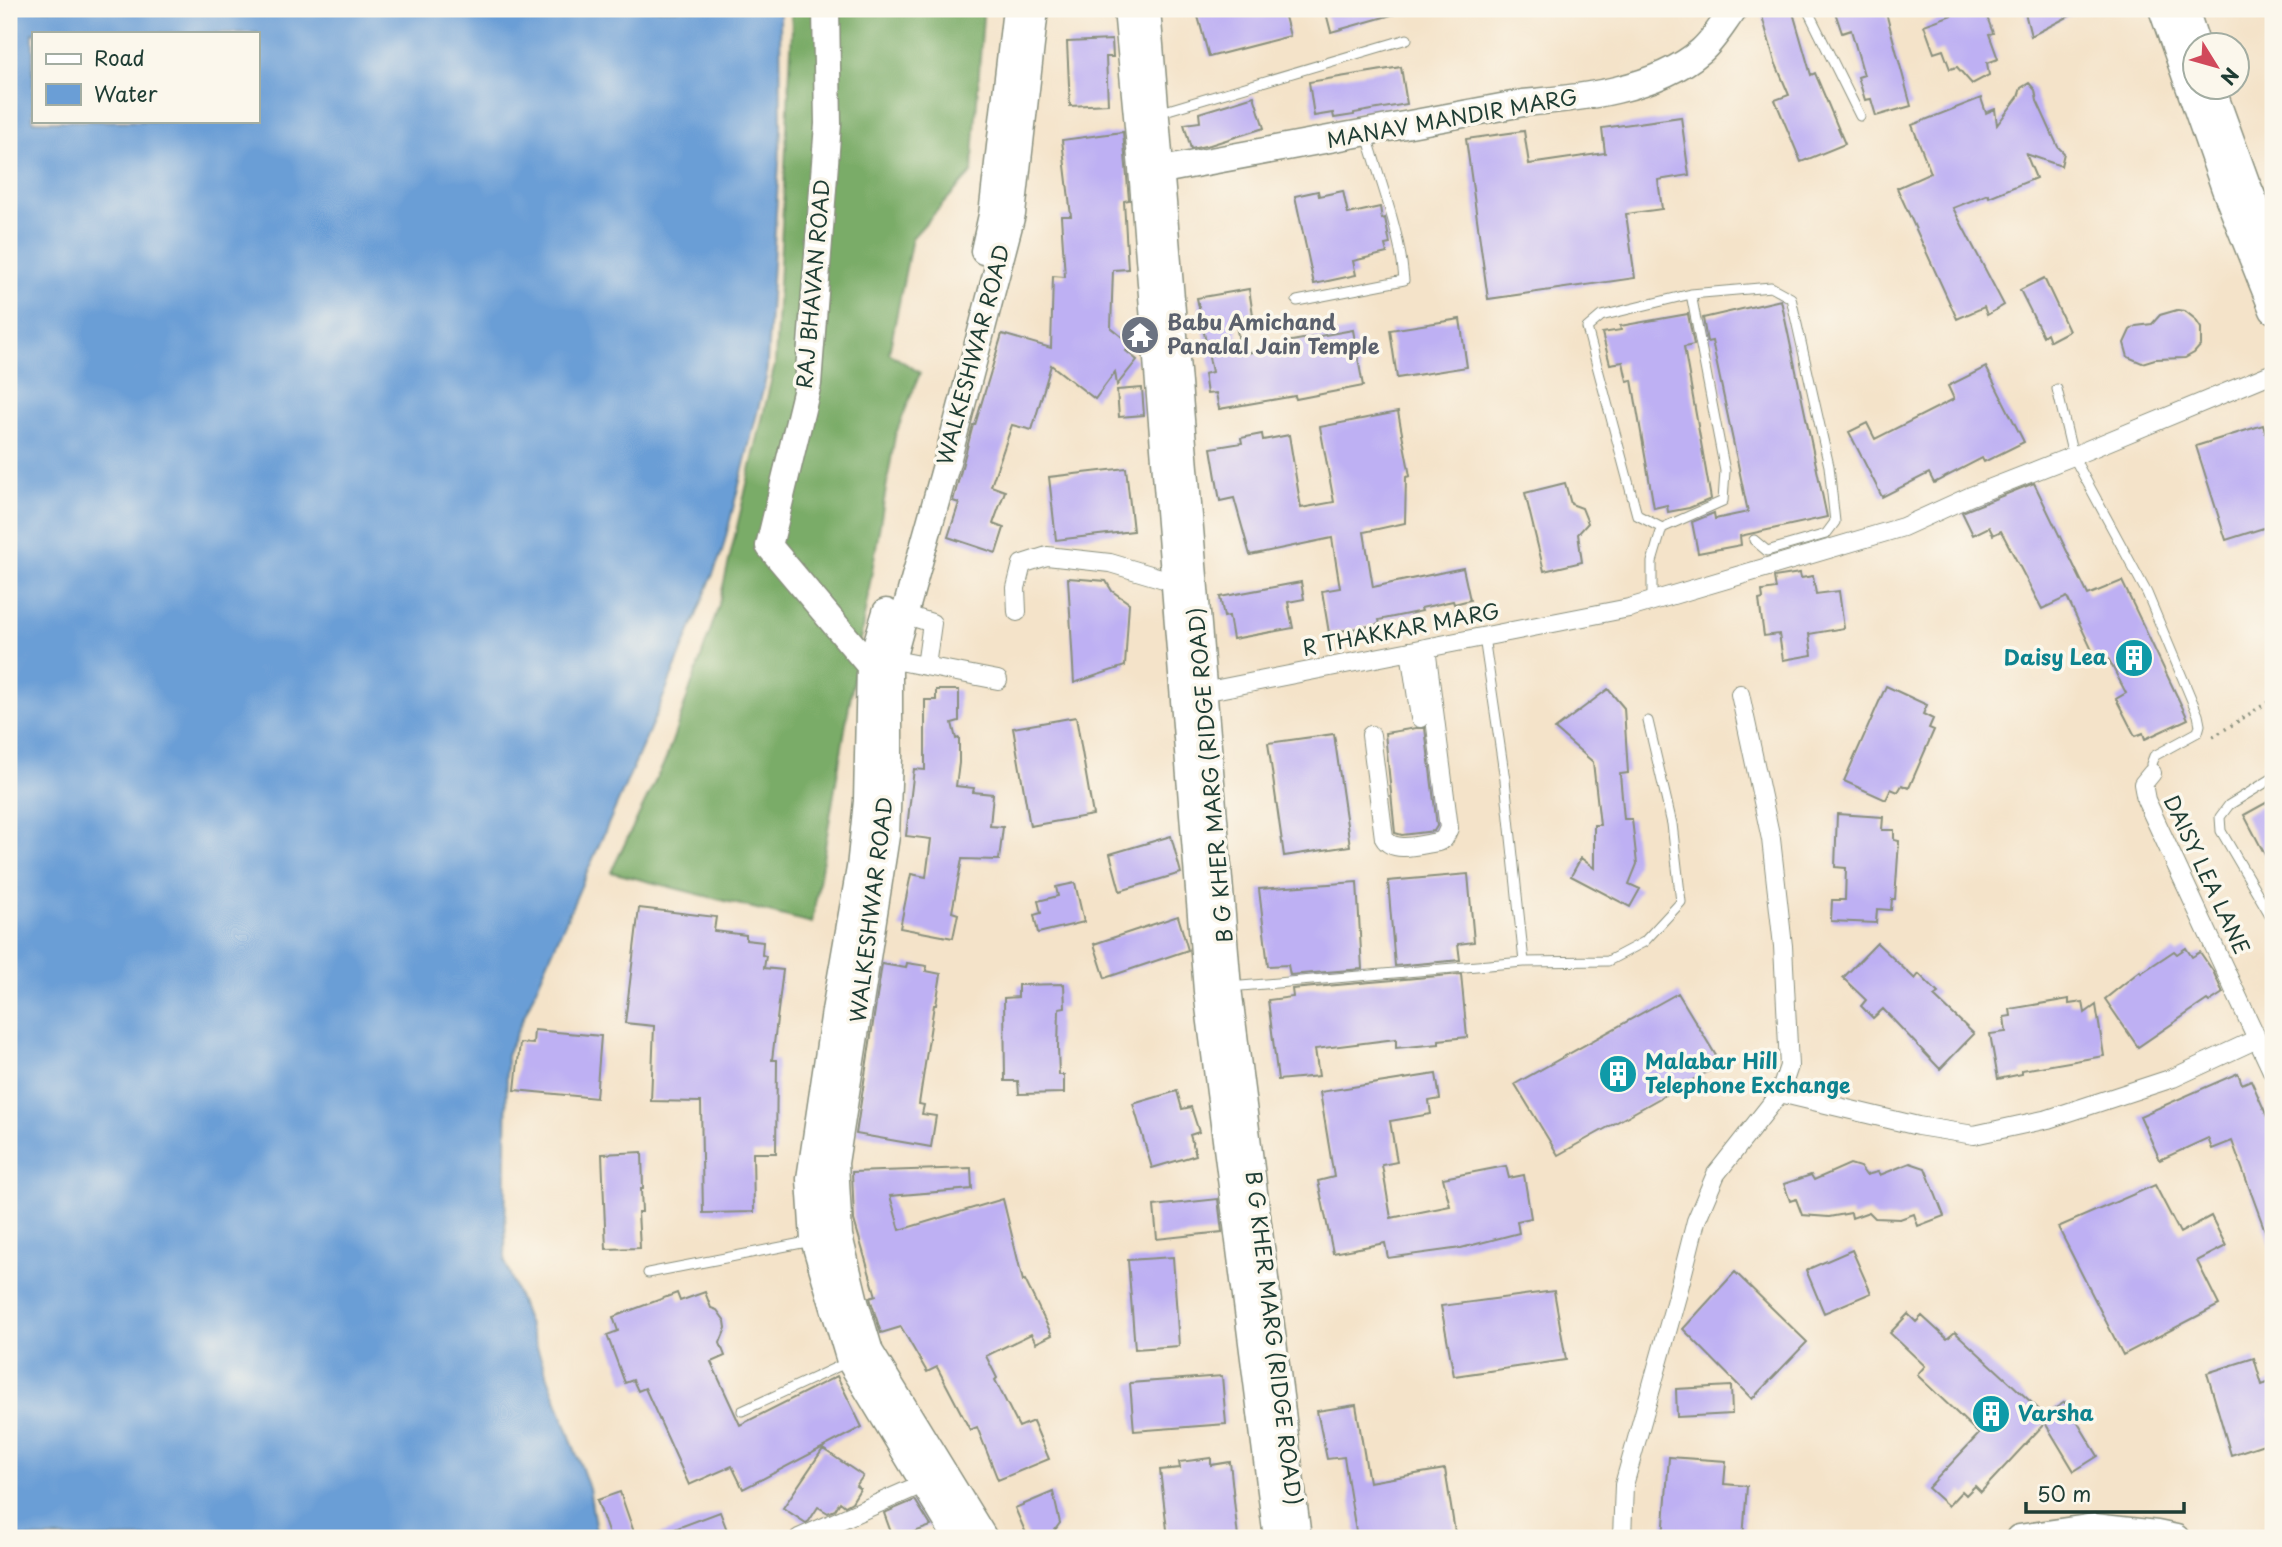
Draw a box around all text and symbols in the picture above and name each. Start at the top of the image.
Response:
legend [32,32,259,122]
north arrow [2180,32,2250,102]
text: Road [94,41,145,73]
text: N [2215,62,2246,91]
text: Water [94,77,158,109]
street label: MANAV MANDIR MARG [1324,79,1579,155]
street label: RAJ BHAVAN ROAD [787,178,837,390]
street label: WALKESHWAR ROAD [927,241,1017,468]
place label: Babu Amichand Panalal Jain Temple [1167,305,1380,361]
temple icon: Babu Amichand Panalal Jain Temple [1119,314,1161,356]
street label: R THAKKAR MARG [1299,593,1502,663]
street label: B G KHER MARG (RIDGE ROAD) [1178,606,1240,944]
building icon: Daisy Lea [2113,637,2155,679]
place label: Daisy Lea [2004,640,2107,672]
street label: DAISY LEA LANE [2157,789,2259,959]
street label: WALKESHWAR ROAD [840,795,900,1024]
place label: Malabar Hill Telephone Exchange [1645,1044,1850,1100]
building icon: Malabar Hill Telephone Exchange [1597,1053,1639,1095]
street label: B G KHER MARG (RIDGE ROAD) [1239,1169,1311,1507]
building icon: Varsha [1970,1393,2012,1435]
place label: Varsha [2018,1396,2094,1428]
scale bar [2026,1470,2184,1514]
text: 50 m [2037,1477,2091,1509]

